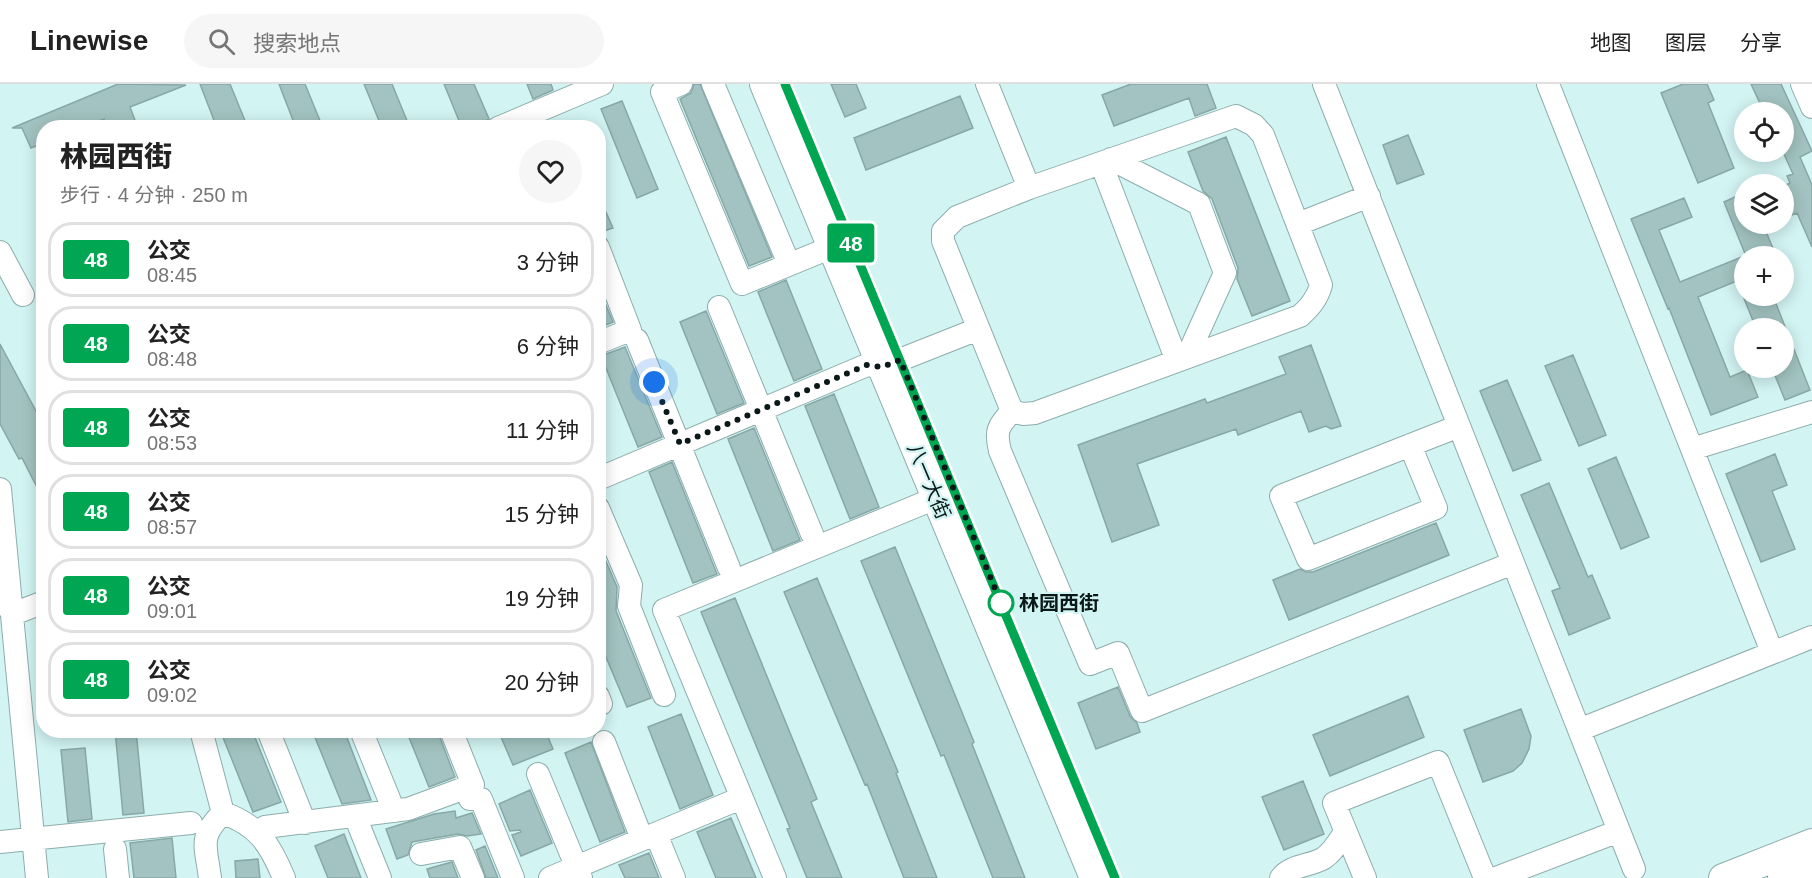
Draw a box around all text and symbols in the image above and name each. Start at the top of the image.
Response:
search box [184,14,604,68]
text: Linewise [30,25,148,56]
icon: search [205,25,238,58]
text: 搜索地点 [253,31,341,56]
text: 地图 [1590,31,1632,54]
text: 图层 [1665,31,1707,54]
text: 分享 [1740,31,1782,54]
map controls [1734,102,1794,378]
button: locate [1734,102,1794,162]
button: heart [519,140,582,203]
text: 林园西街 [60,141,172,172]
button: layers [1734,174,1794,234]
text: 步行 · 4 分钟 · 250 m [60,184,248,206]
line badge: 48 [824,224,878,262]
text: 48 [839,232,863,255]
text: 公交 [147,238,191,263]
button: + [1734,246,1794,306]
text: 48 [84,248,108,271]
text: 3 分钟 [517,250,579,275]
text: 08:45 [147,264,197,286]
button: − [1734,318,1794,378]
text: 公交 [147,322,191,347]
text: 48 [84,332,108,355]
text: 6 分钟 [517,334,579,359]
text: 08:48 [147,348,197,370]
your location [639,367,669,397]
text: 公交 [147,406,191,431]
text: 48 [84,416,108,439]
text: 11 分钟 [506,418,579,443]
text: 08:53 [147,432,197,454]
street label: 八一大街 [903,440,955,522]
text: 公交 [147,490,191,515]
text: 48 [84,500,108,523]
text: 15 分钟 [504,502,579,527]
text: 08:57 [147,516,197,538]
text: 公交 [147,574,191,599]
text: 48 [84,584,108,607]
text: 19 分钟 [504,586,579,611]
marker: 林园西街 [988,590,1014,616]
place label: 林园西街 [1019,592,1099,614]
text: 09:01 [147,600,197,622]
text: 公交 [147,658,191,683]
text: 48 [84,668,108,691]
text: 20 分钟 [504,670,579,695]
text: 09:02 [147,684,197,706]

